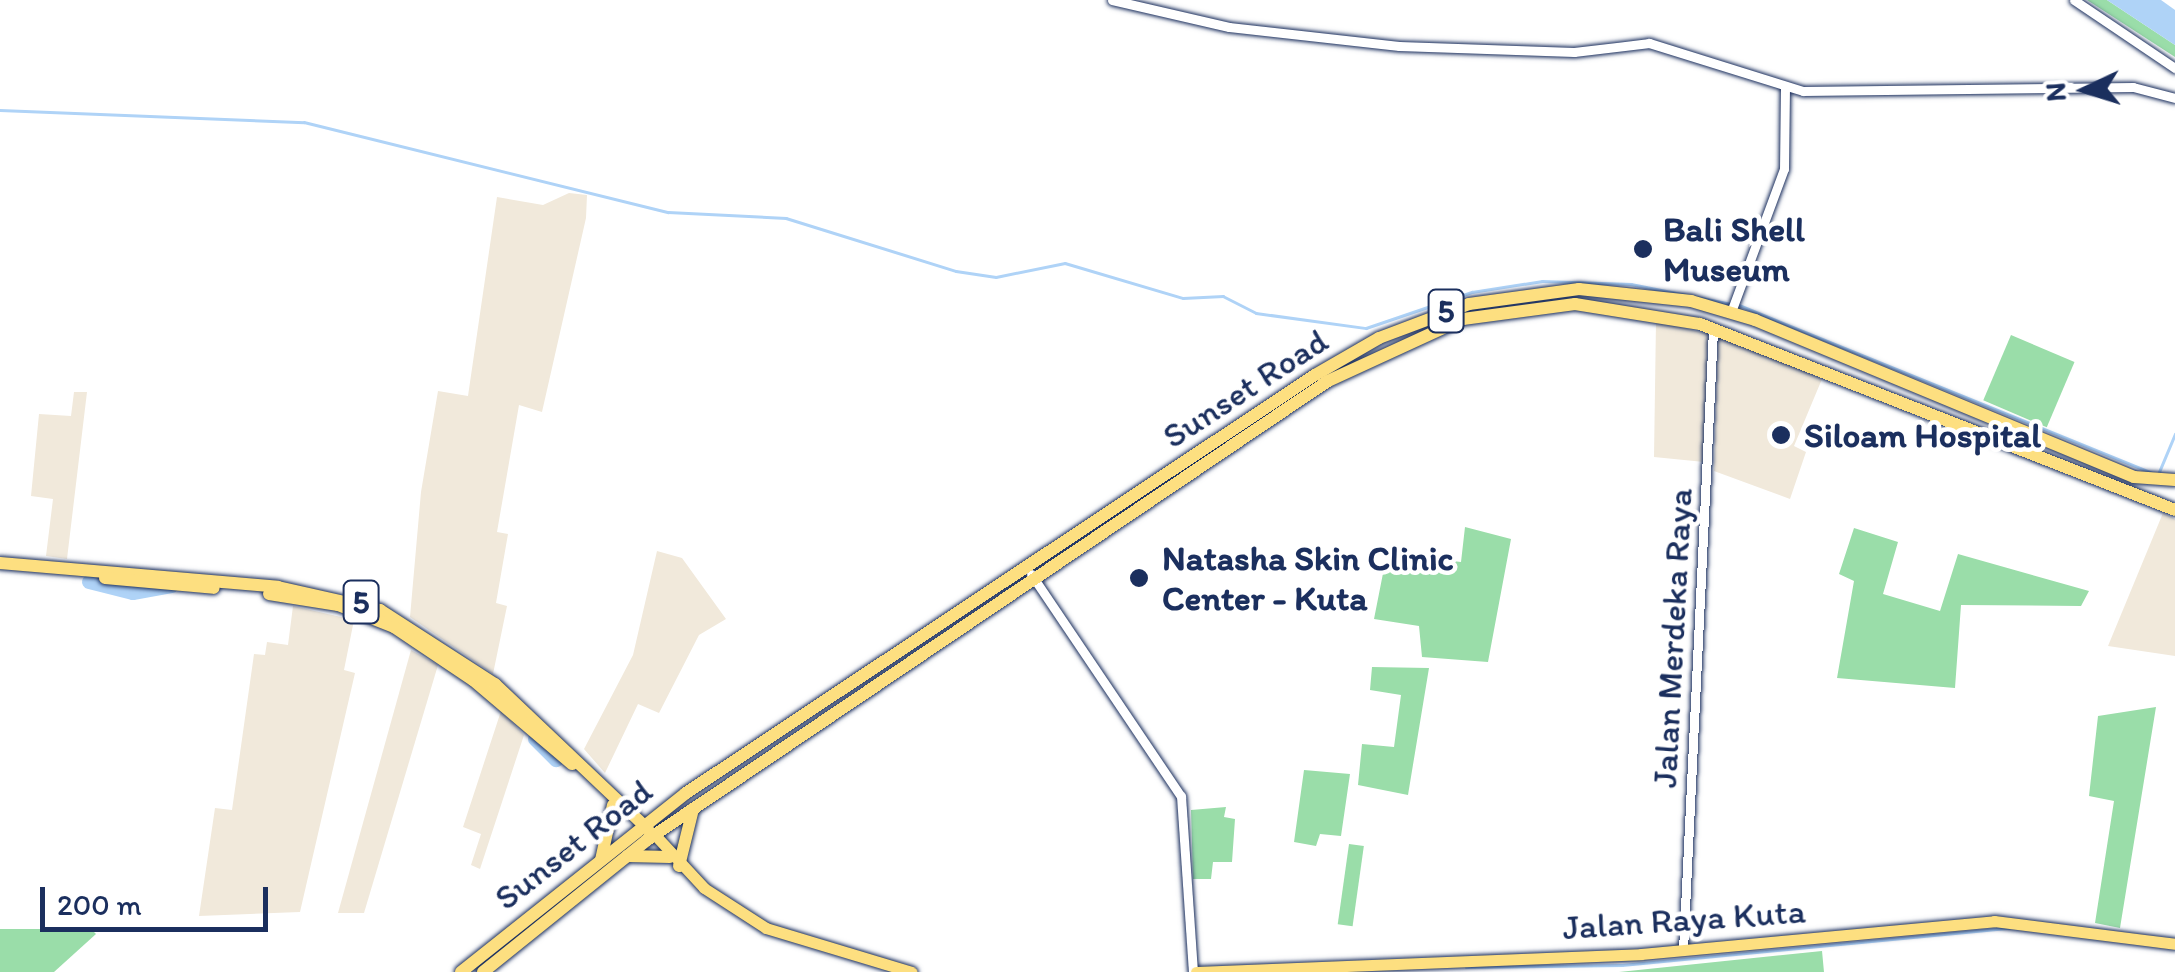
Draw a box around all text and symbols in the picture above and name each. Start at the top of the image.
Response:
north arrow [2035,40,2135,140]
text: N [2037,81,2073,103]
place label: Bali Shell Museum [1663,208,1806,290]
marker: Bali Shell Museum [1632,238,1654,260]
road number: 5 [1426,284,1466,338]
street label: Sunset Road [1155,319,1335,457]
place label: Siloam Hospital [1804,414,2040,456]
marker: Siloam Hospital [1768,422,1794,448]
street label: Jalan Merdeka Raya [1643,488,1701,788]
place label: Natasha Skin Clinic Center - Kuta [1162,537,1453,619]
marker: Natasha Skin Clinic Center - Kuta [1126,565,1152,591]
road number: 5 [341,575,381,629]
street label: Sunset Road [486,770,660,918]
scale bar [45,867,272,929]
text: 200 m [57,886,142,923]
street label: Jalan Raya Kuta [1563,890,1805,948]

